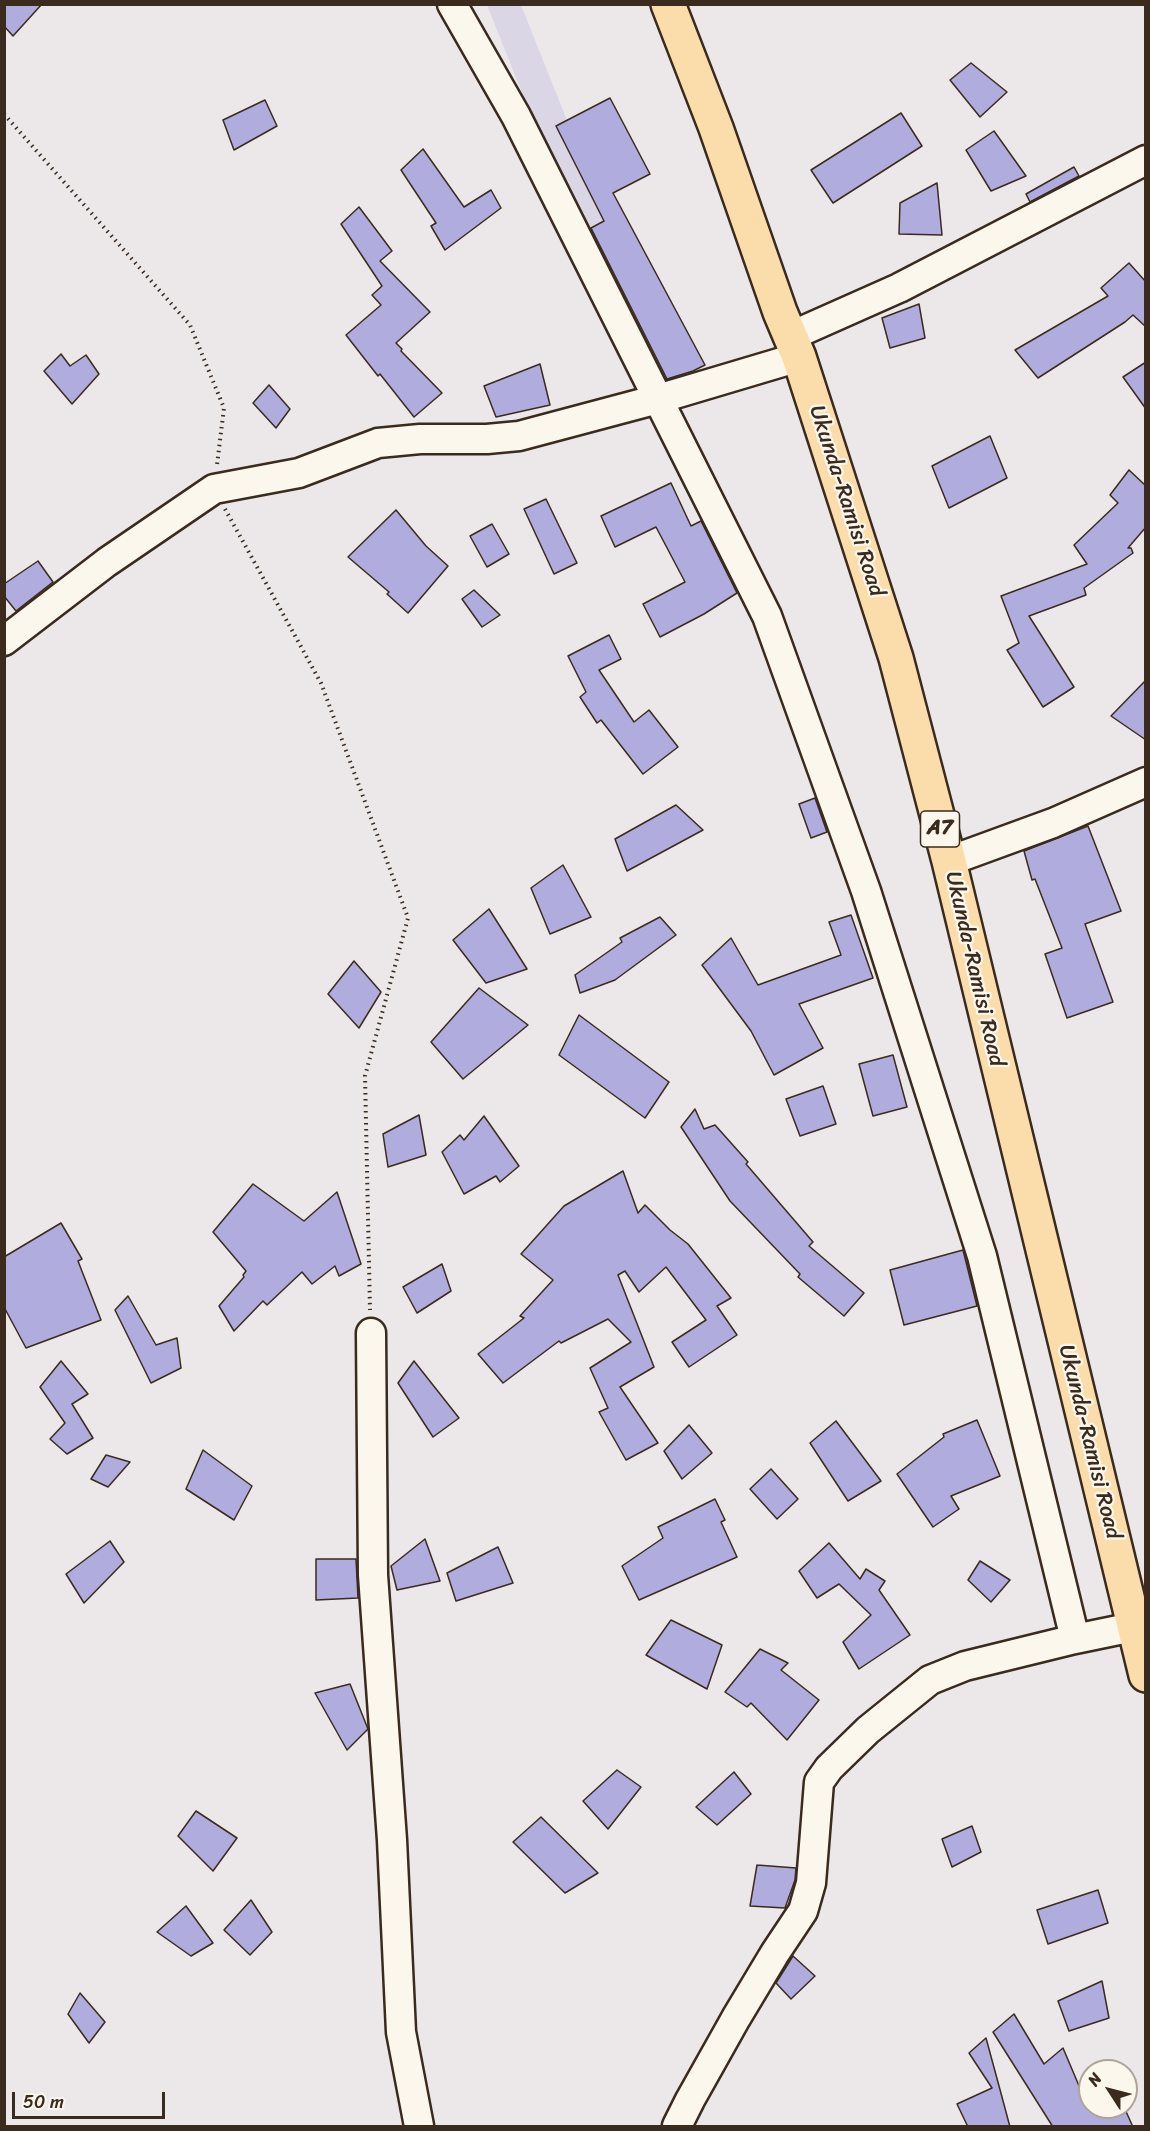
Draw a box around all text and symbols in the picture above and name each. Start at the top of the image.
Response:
street label: Ukunda-Ramisi Road [803,402,889,600]
road number: A7 [920,811,960,847]
street label: Ukunda-Ramisi Road [939,869,1009,1069]
street label: Ukunda-Ramisi Road [1052,1342,1126,1542]
north arrow [1078,2059,1138,2119]
text: N [1080,2066,1110,2092]
scale bar [15,2080,168,2118]
text: 50 m [23,2086,64,2118]

